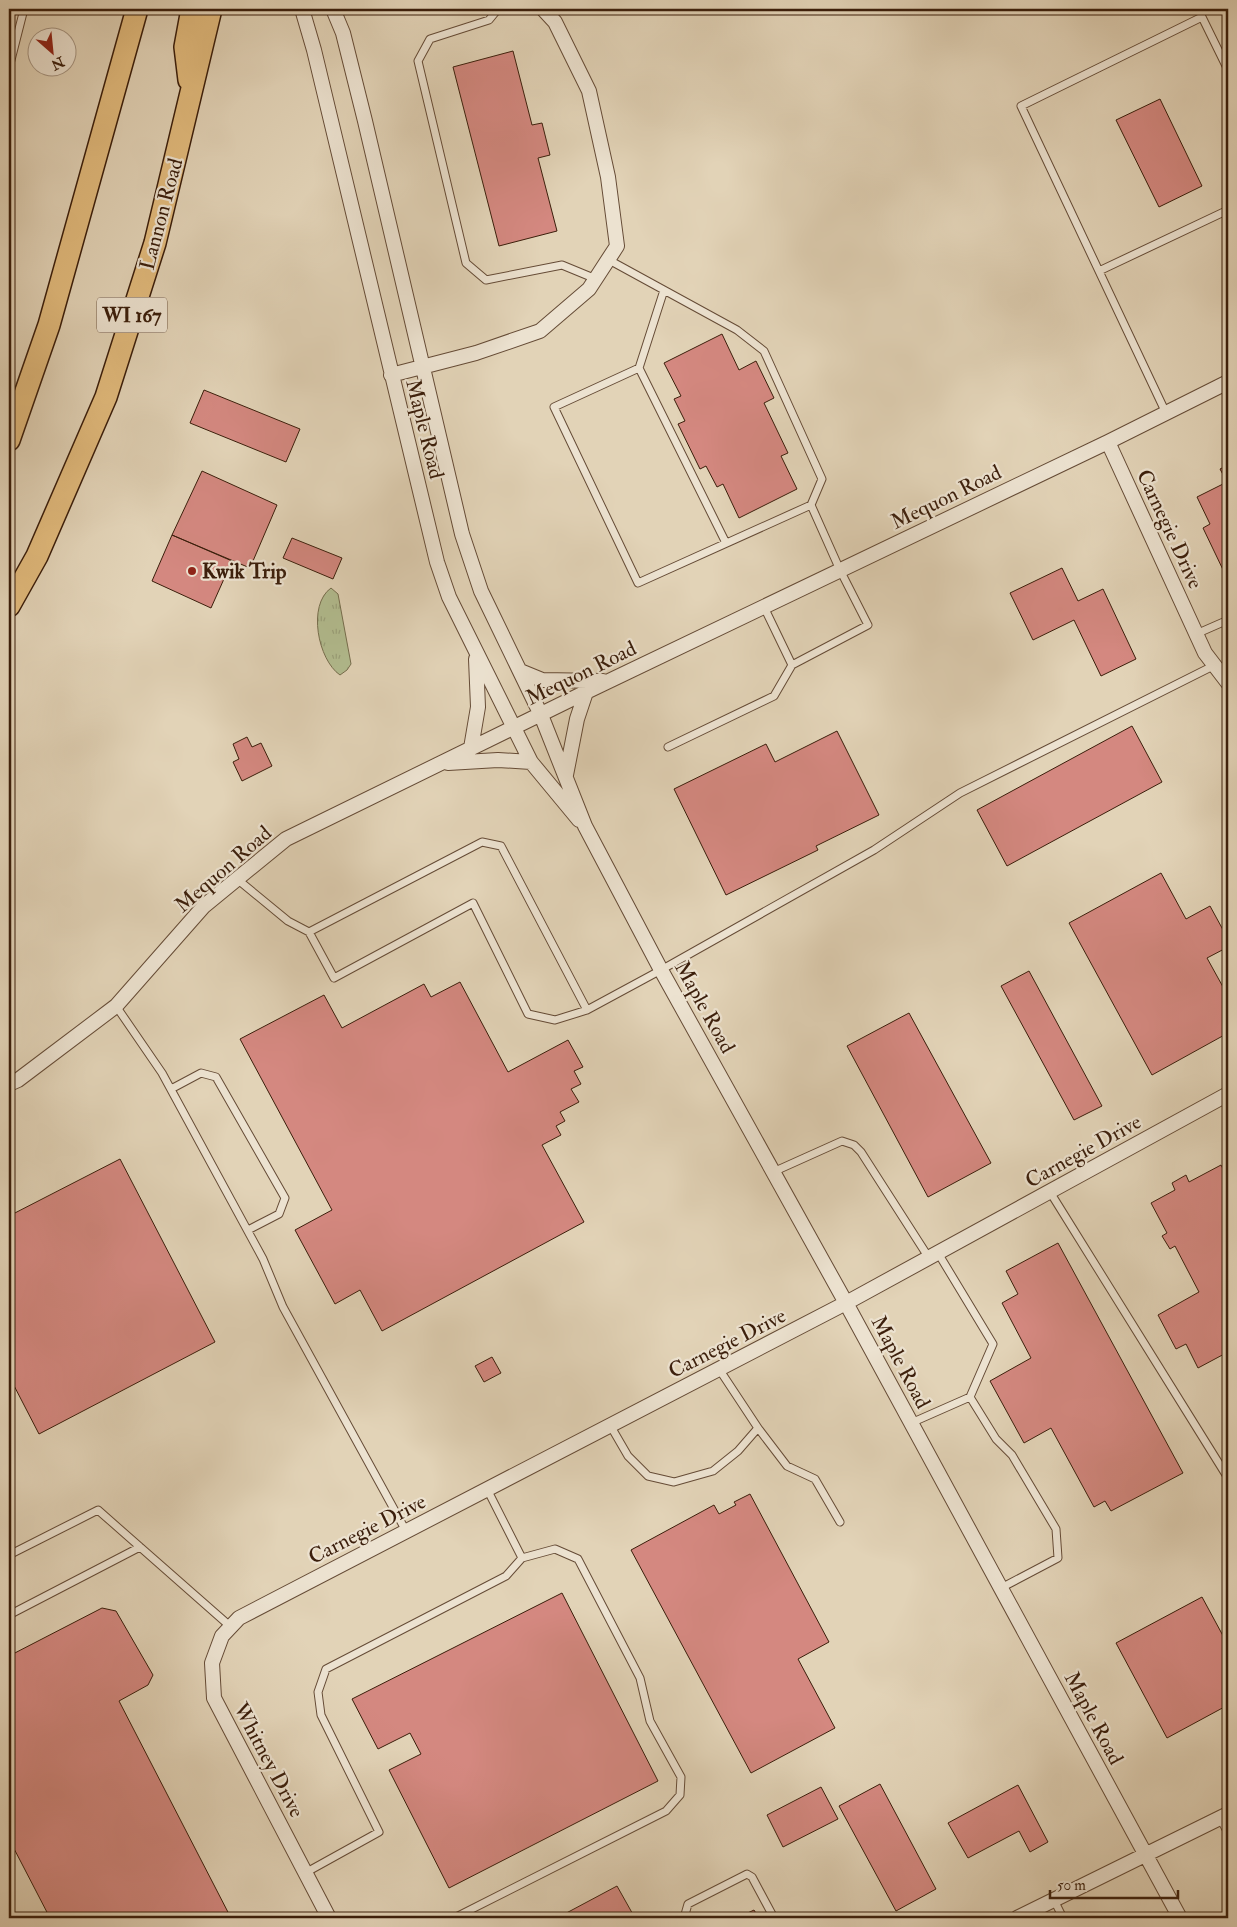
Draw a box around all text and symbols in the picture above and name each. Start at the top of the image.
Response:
north arrow [28,28,78,78]
text: N [48,52,68,74]
street label: Lannon Road [134,155,190,273]
road number: WI 167 [97,298,167,332]
street label: Maple Road [399,377,450,482]
street label: Mequon Road [886,459,1007,536]
street label: Carnegie Drive [1130,465,1209,593]
place label: Kwik Trip [202,558,287,585]
marker: Kwik Trip [186,565,198,577]
street label: Mequon Road [521,635,642,712]
street label: Mequon Road [169,819,278,919]
street label: Maple Road [668,956,741,1059]
street label: Carnegie Drive [1021,1108,1146,1194]
street label: Carnegie Drive [664,1302,791,1385]
street label: Maple Road [865,1311,937,1414]
street label: Carnegie Drive [304,1488,431,1571]
street label: Maple Road [1058,1667,1130,1770]
street label: Whitney Drive [227,1697,310,1822]
scale bar [1050,1867,1177,1899]
text: 50 m [1057,1876,1086,1895]

